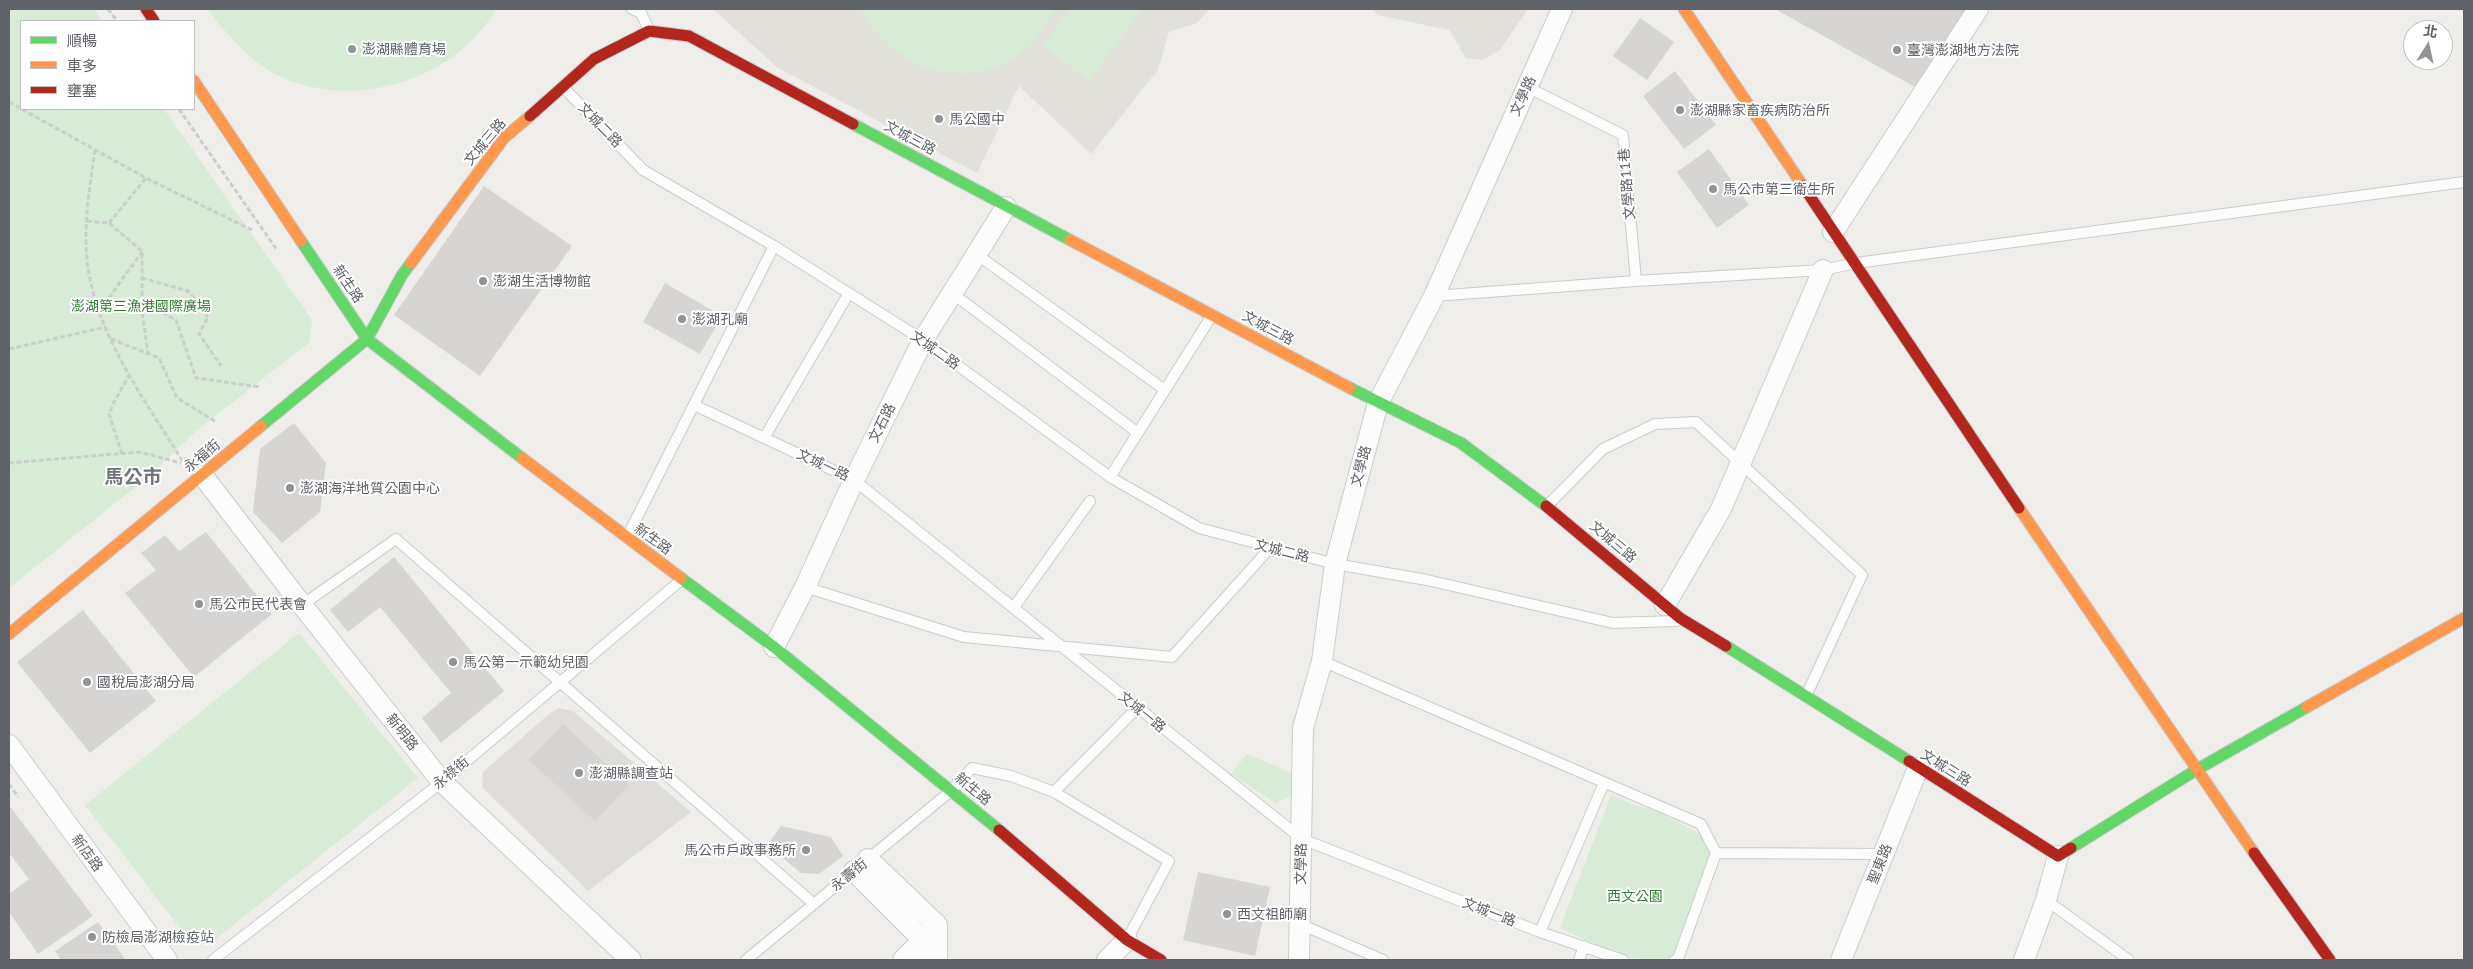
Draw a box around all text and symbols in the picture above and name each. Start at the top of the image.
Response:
legend [20,20,195,110]
north arrow [2403,20,2453,70]
text: 北 [2422,21,2439,40]
text: 順暢 [67,31,97,49]
place label: 澎湖縣體育場 [362,41,446,57]
place label: 臺灣澎湖地方法院 [1907,42,2019,58]
marker: 澎湖縣體育場 [346,43,358,55]
marker: 臺灣澎湖地方法院 [1891,44,1903,56]
text: 車多 [67,56,97,74]
street label: 文學路 [1507,73,1539,119]
text: 壅塞 [67,81,97,99]
street label: 文城二路 [575,99,625,151]
place label: 澎湖縣家畜疾病防治所 [1690,102,1830,118]
marker: 澎湖縣家畜疾病防治所 [1674,104,1686,116]
place label: 馬公國中 [949,111,1005,127]
marker: 馬公國中 [933,113,945,125]
street label: 文城三路 [461,115,509,169]
street label: 文城三路 [881,117,939,159]
street label: 文學路11巷 [1615,147,1639,221]
place label: 馬公市第三衛生所 [1723,181,1835,197]
marker: 馬公市第三衛生所 [1707,183,1719,195]
street label: 新生路 [329,262,367,306]
place label: 澎湖生活博物館 [493,273,591,289]
marker: 澎湖生活博物館 [477,275,489,287]
park label: 澎湖第三漁港國際廣場 [71,298,211,314]
street label: 文城三路 [1239,307,1297,349]
place label: 澎湖孔廟 [692,311,748,327]
marker: 澎湖孔廟 [676,313,688,325]
street label: 文城二路 [907,327,963,373]
street label: 文石路 [865,400,899,446]
street label: 永福街 [180,436,224,476]
street label: 文學路 [1347,444,1375,488]
street label: 文城一路 [794,446,852,484]
district label: 馬公市 [105,466,161,488]
place label: 澎湖海洋地質公園中心 [300,480,440,496]
marker: 澎湖海洋地質公園中心 [284,482,296,494]
street label: 文城三路 [1586,518,1640,566]
street label: 新生路 [631,520,675,558]
street label: 文城二路 [1253,536,1311,566]
place label: 馬公市民代表會 [209,596,307,612]
marker: 馬公市民代表會 [193,598,205,610]
place label: 馬公第一示範幼兒園 [463,654,589,670]
marker: 馬公第一示範幼兒園 [447,656,459,668]
place label: 國稅局澎湖分局 [97,674,195,690]
marker: 國稅局澎湖分局 [81,676,93,688]
street label: 文城一路 [1115,688,1169,736]
street label: 新明路 [382,710,422,754]
street label: 文城三路 [1918,746,1974,790]
street label: 永祿街 [430,753,472,793]
place label: 澎湖縣調查站 [589,765,673,781]
marker: 澎湖縣調查站 [573,767,585,779]
street label: 新生路 [952,769,994,809]
street label: 新店路 [68,831,106,875]
street label: 聖東路 [1864,841,1896,887]
place label: 馬公市戶政事務所 [684,842,796,858]
street label: 文學路 [1292,843,1310,885]
marker: 馬公市戶政事務所 [800,844,812,856]
street label: 永壽街 [827,855,871,895]
park label: 西文公園 [1607,888,1663,904]
street label: 文城一路 [1460,894,1518,930]
place label: 西文祖師廟 [1237,906,1307,922]
marker: 西文祖師廟 [1221,908,1233,920]
place label: 防檢局澎湖檢疫站 [102,929,214,945]
marker: 防檢局澎湖檢疫站 [86,931,98,943]

